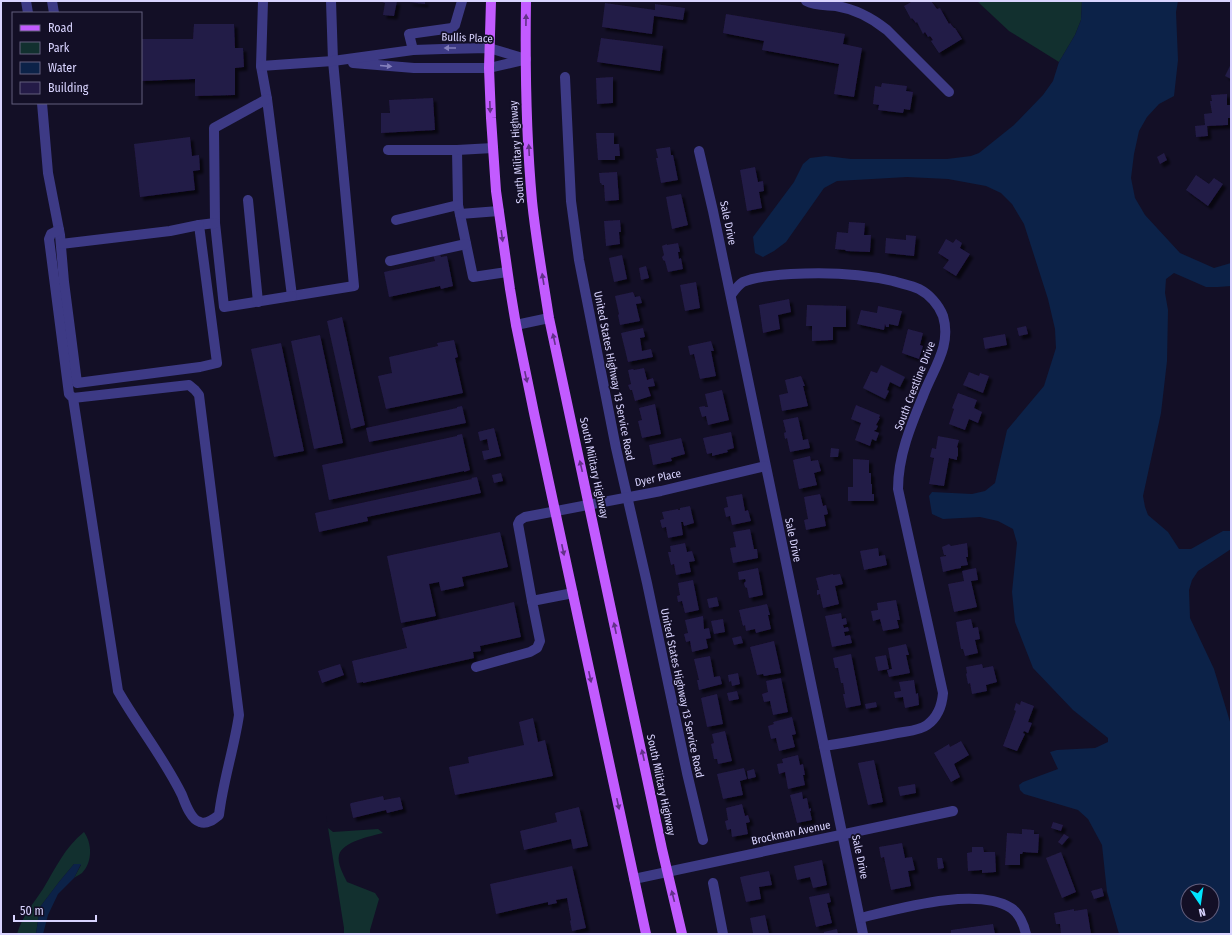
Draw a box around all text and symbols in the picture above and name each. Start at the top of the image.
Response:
legend [12,12,142,104]
one-way arrow [523,13,529,26]
text: Road [48,21,73,35]
street label: Bullis Place [441,31,493,45]
text: Park [48,41,70,55]
one-way arrow [444,45,456,52]
text: Water [48,61,77,75]
one-way arrow [380,62,392,69]
text: Building [48,81,89,95]
street label: South Military Highway [507,100,527,204]
one-way arrow [487,101,494,113]
one-way arrow [525,144,532,156]
street label: Sale Drive [717,200,739,246]
one-way arrow [499,230,505,242]
one-way arrow [540,273,546,285]
street label: United States Highway 13 Service Road [591,290,637,462]
one-way arrow [551,333,557,345]
street label: South Crestline Drive [892,340,938,432]
one-way arrow [524,370,530,383]
street label: South Military Highway [577,416,611,520]
one-way arrow [578,460,584,472]
street label: Dyer Place [634,467,682,489]
street label: Sale Drive [782,517,804,563]
one-way arrow [561,543,567,556]
street label: United States Highway 13 Service Road [658,607,706,779]
one-way arrow [612,622,618,634]
one-way arrow [588,671,594,683]
street label: South Military Highway [644,733,678,837]
one-way arrow [639,749,645,762]
one-way arrow [615,798,621,810]
street label: Brockman Avenue [750,818,832,848]
street label: Sale Drive [849,834,871,880]
north arrow [1180,883,1220,923]
one-way arrow [670,890,676,902]
scale bar [14,897,96,923]
text: 50 m [20,904,44,918]
text: N [1197,905,1207,919]

